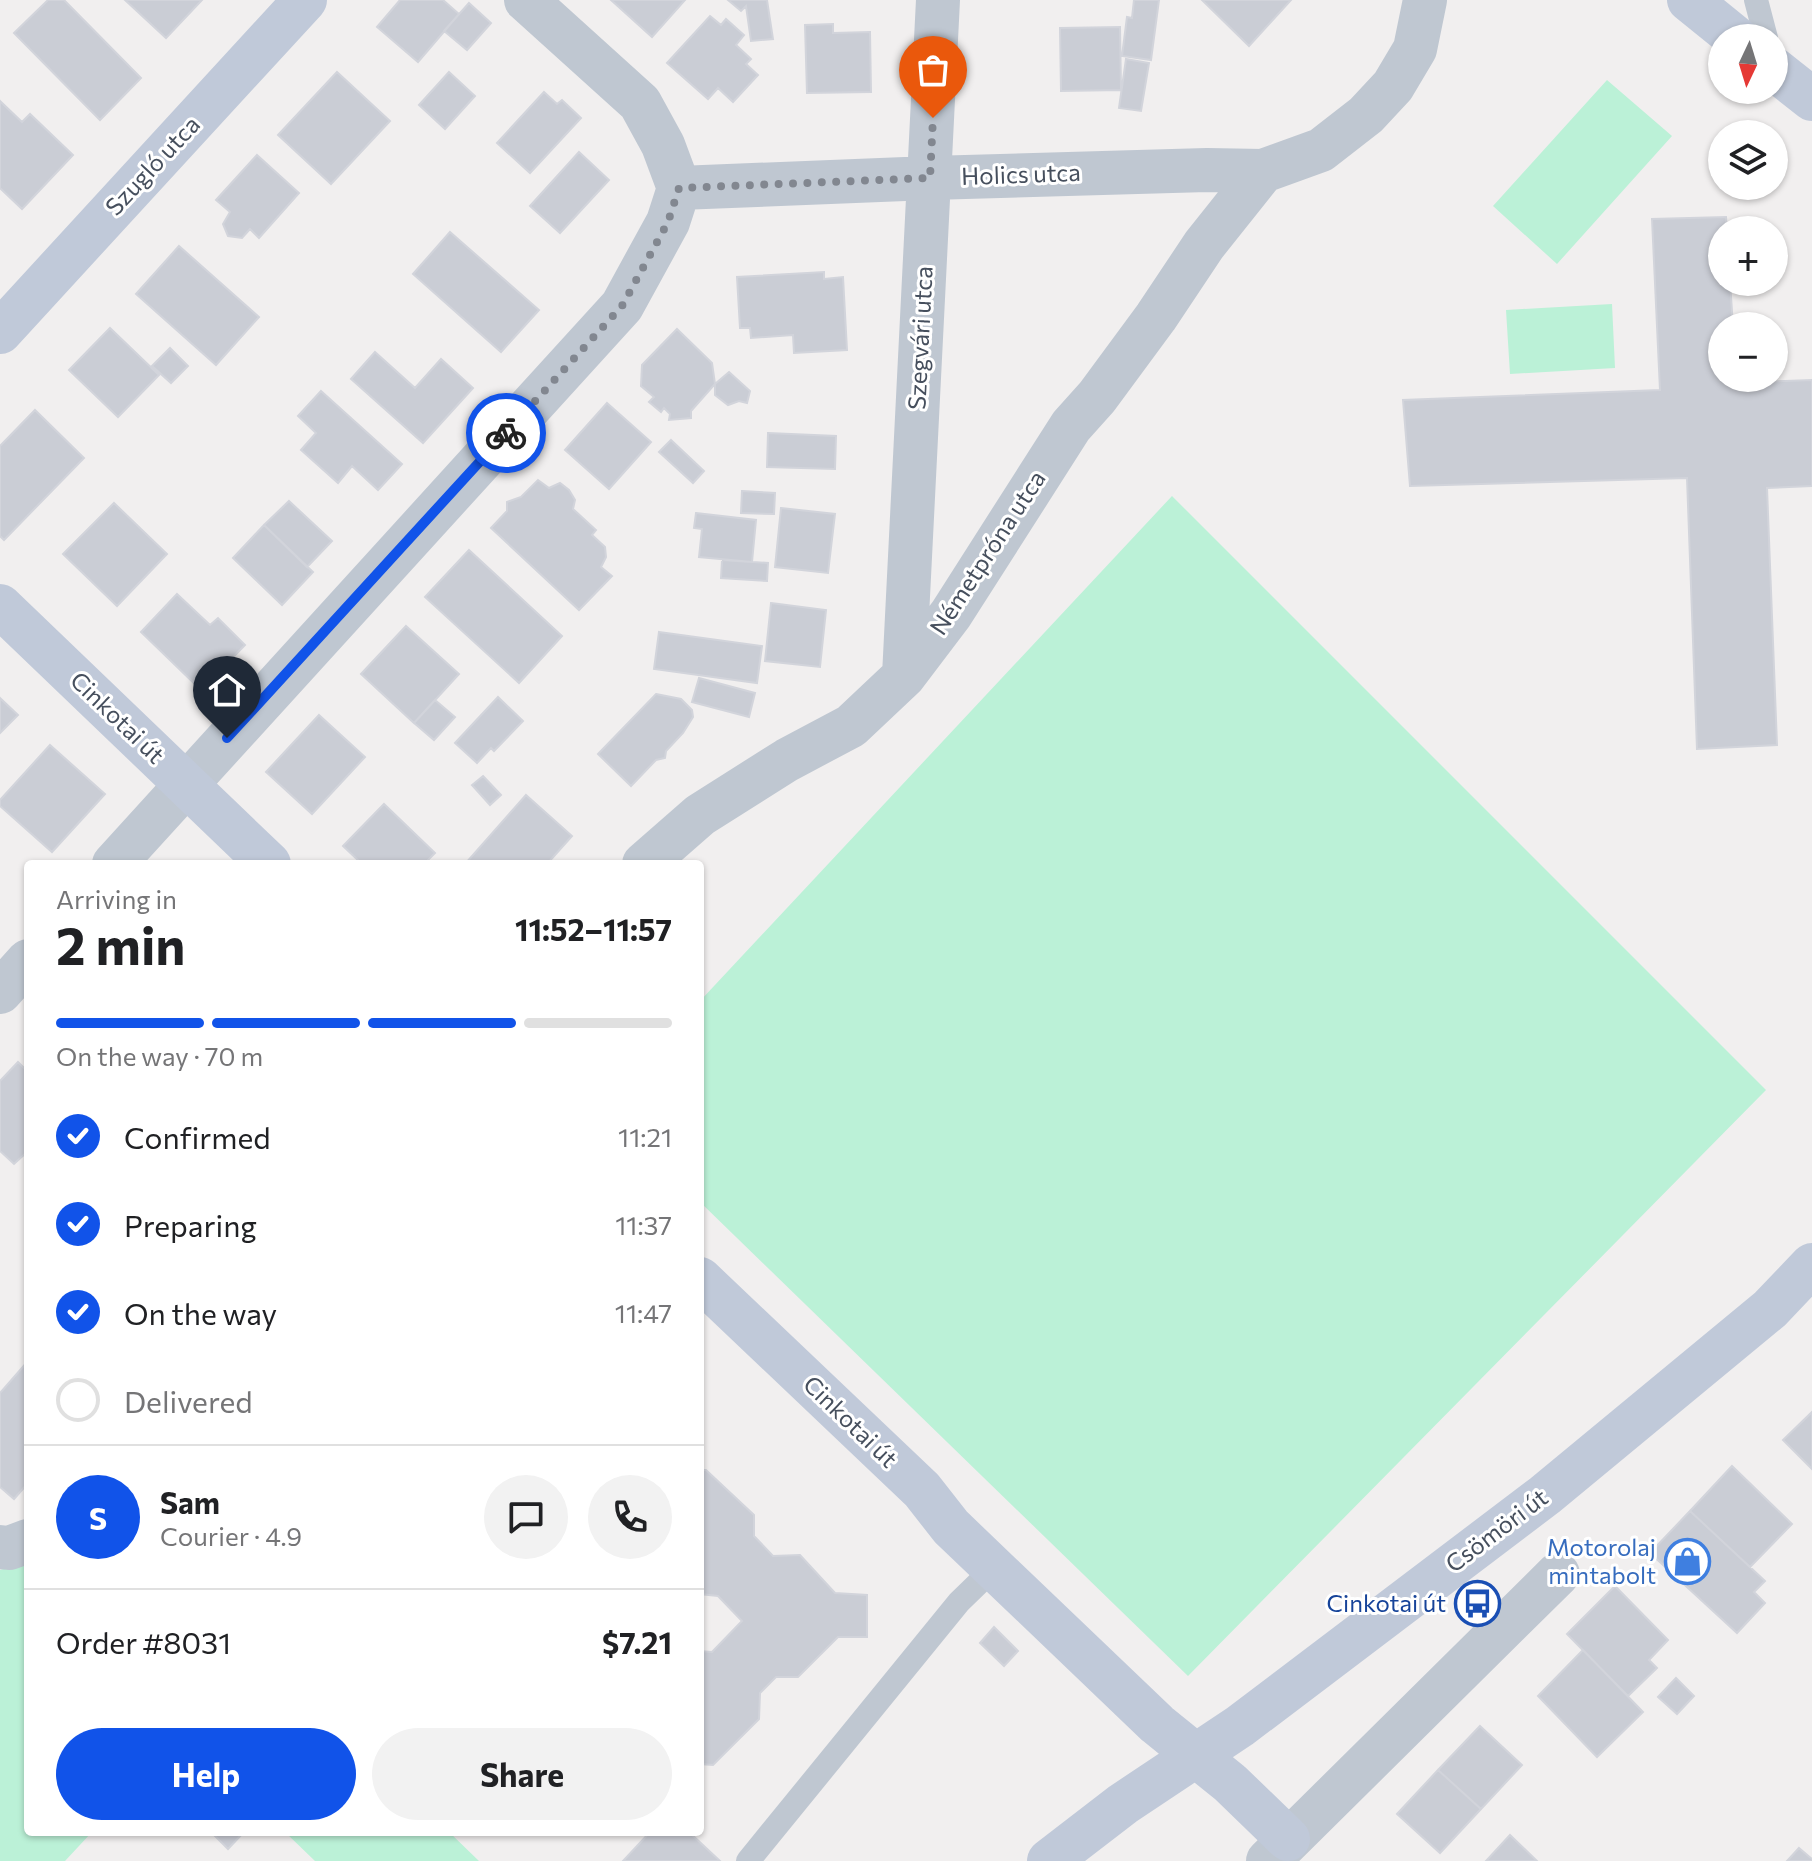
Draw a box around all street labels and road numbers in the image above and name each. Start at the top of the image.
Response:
street label: Szugló utca [99,109,205,221]
street label: Holics utca [961,157,1081,190]
street label: Szegvári utca [901,265,938,411]
street label: Németpróna utca [923,465,1051,640]
street label: Cinkotai út [65,665,171,769]
street label: Cinkotai út [798,1369,904,1473]
street label: Csömöri út [1439,1482,1553,1578]

